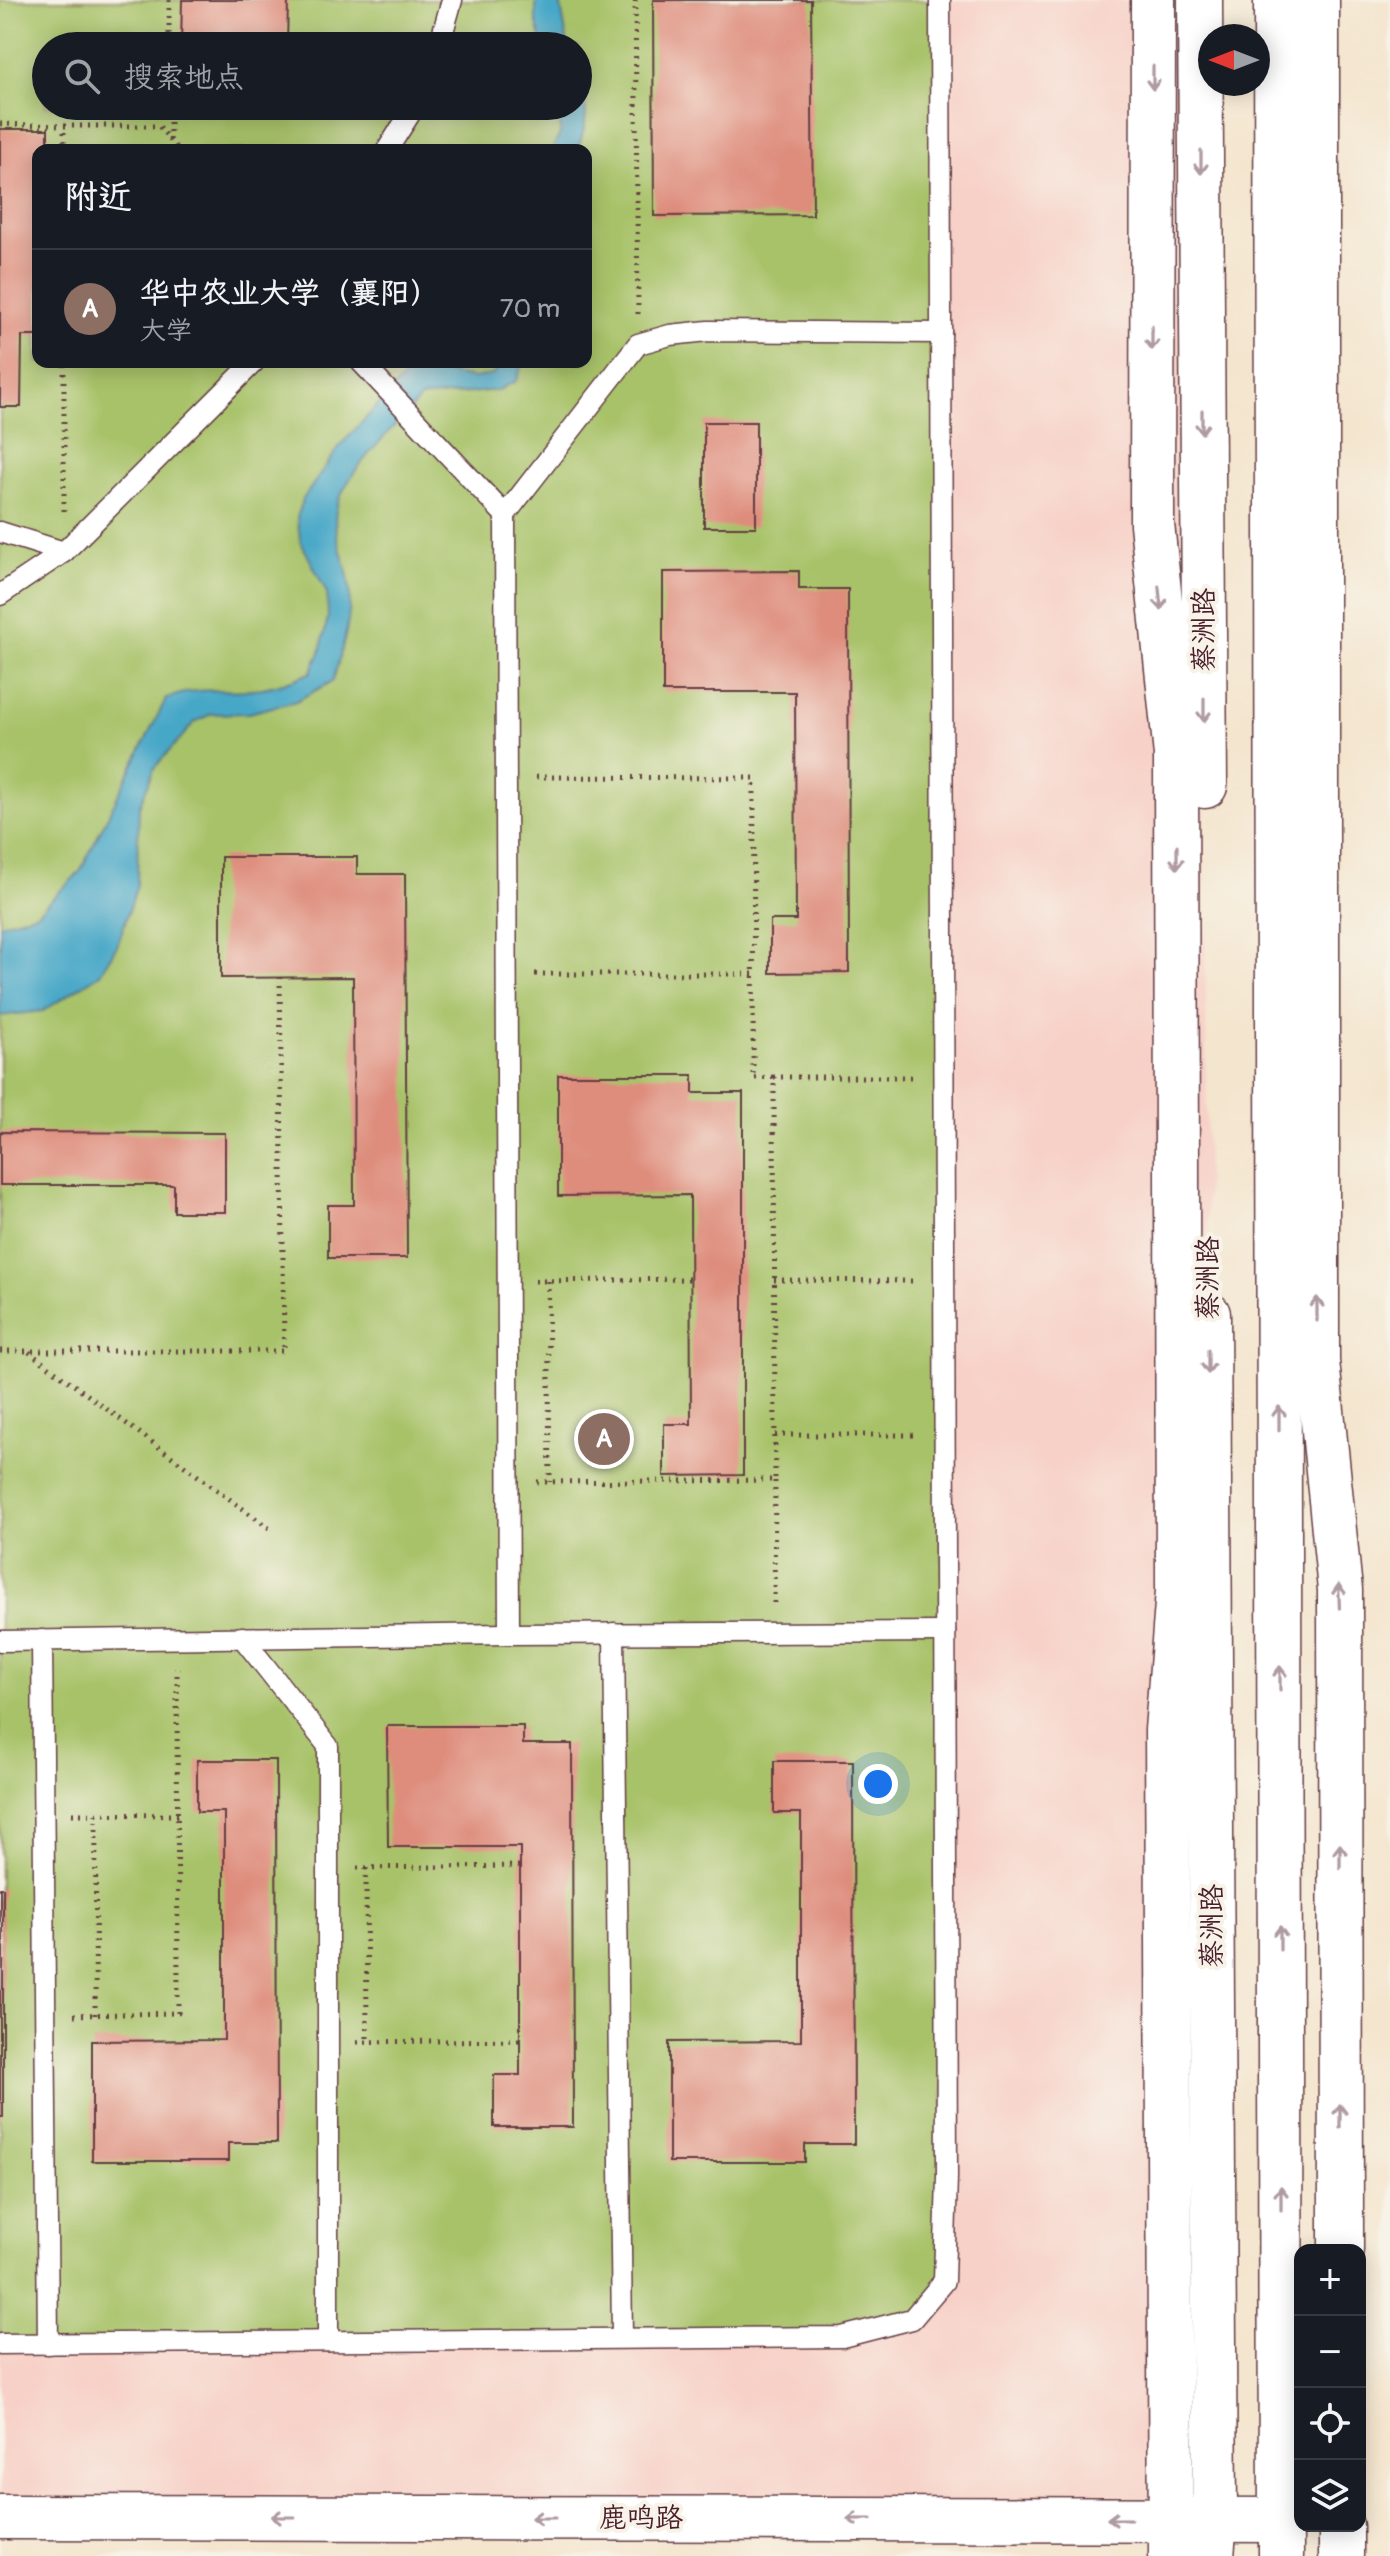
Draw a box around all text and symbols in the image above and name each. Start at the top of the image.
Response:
north arrow [1198,24,1270,96]
search box [32,32,592,120]
icon: search [60,54,104,98]
text: 搜索地点 [124,59,244,96]
one-way arrow [1145,64,1161,91]
one-way arrow [1193,148,1209,175]
text: 附近 [64,176,132,219]
text: 华中农业大学（襄阳） [140,275,440,312]
text: A [82,293,98,325]
text: 70 m [500,293,560,325]
text: 大学 [140,315,192,347]
one-way arrow [1144,324,1160,351]
one-way arrow [1194,408,1210,435]
one-way arrow [1152,584,1167,611]
street label: 蔡洲路 [1187,588,1222,672]
one-way arrow [1196,696,1212,723]
one-way arrow [1169,843,1185,870]
street label: 蔡洲路 [1191,1236,1226,1320]
one-way arrow [1309,1296,1325,1323]
one-way arrow [1200,1348,1216,1375]
one-way arrow [1271,1405,1287,1432]
pin: A [578,1409,630,1469]
one-way arrow [1332,1583,1347,1610]
one-way arrow [1272,1665,1288,1692]
your location [858,1764,898,1804]
one-way arrow [1332,1843,1348,1870]
street label: 蔡洲路 [1195,1884,1230,1968]
one-way arrow [1272,1925,1288,1952]
one-way arrow [1332,2103,1348,2130]
one-way arrow [1273,2185,1289,2212]
map controls [1294,2244,1366,2532]
button: + [1294,2244,1366,2316]
button: − [1294,2316,1366,2388]
button: locate [1294,2388,1366,2460]
button: layers [1294,2460,1366,2532]
street label: 鹿鸣路 [599,2501,683,2536]
one-way arrow [270,2509,297,2525]
one-way arrow [530,2510,557,2526]
one-way arrow [846,2511,873,2527]
one-way arrow [1106,2512,1133,2527]

